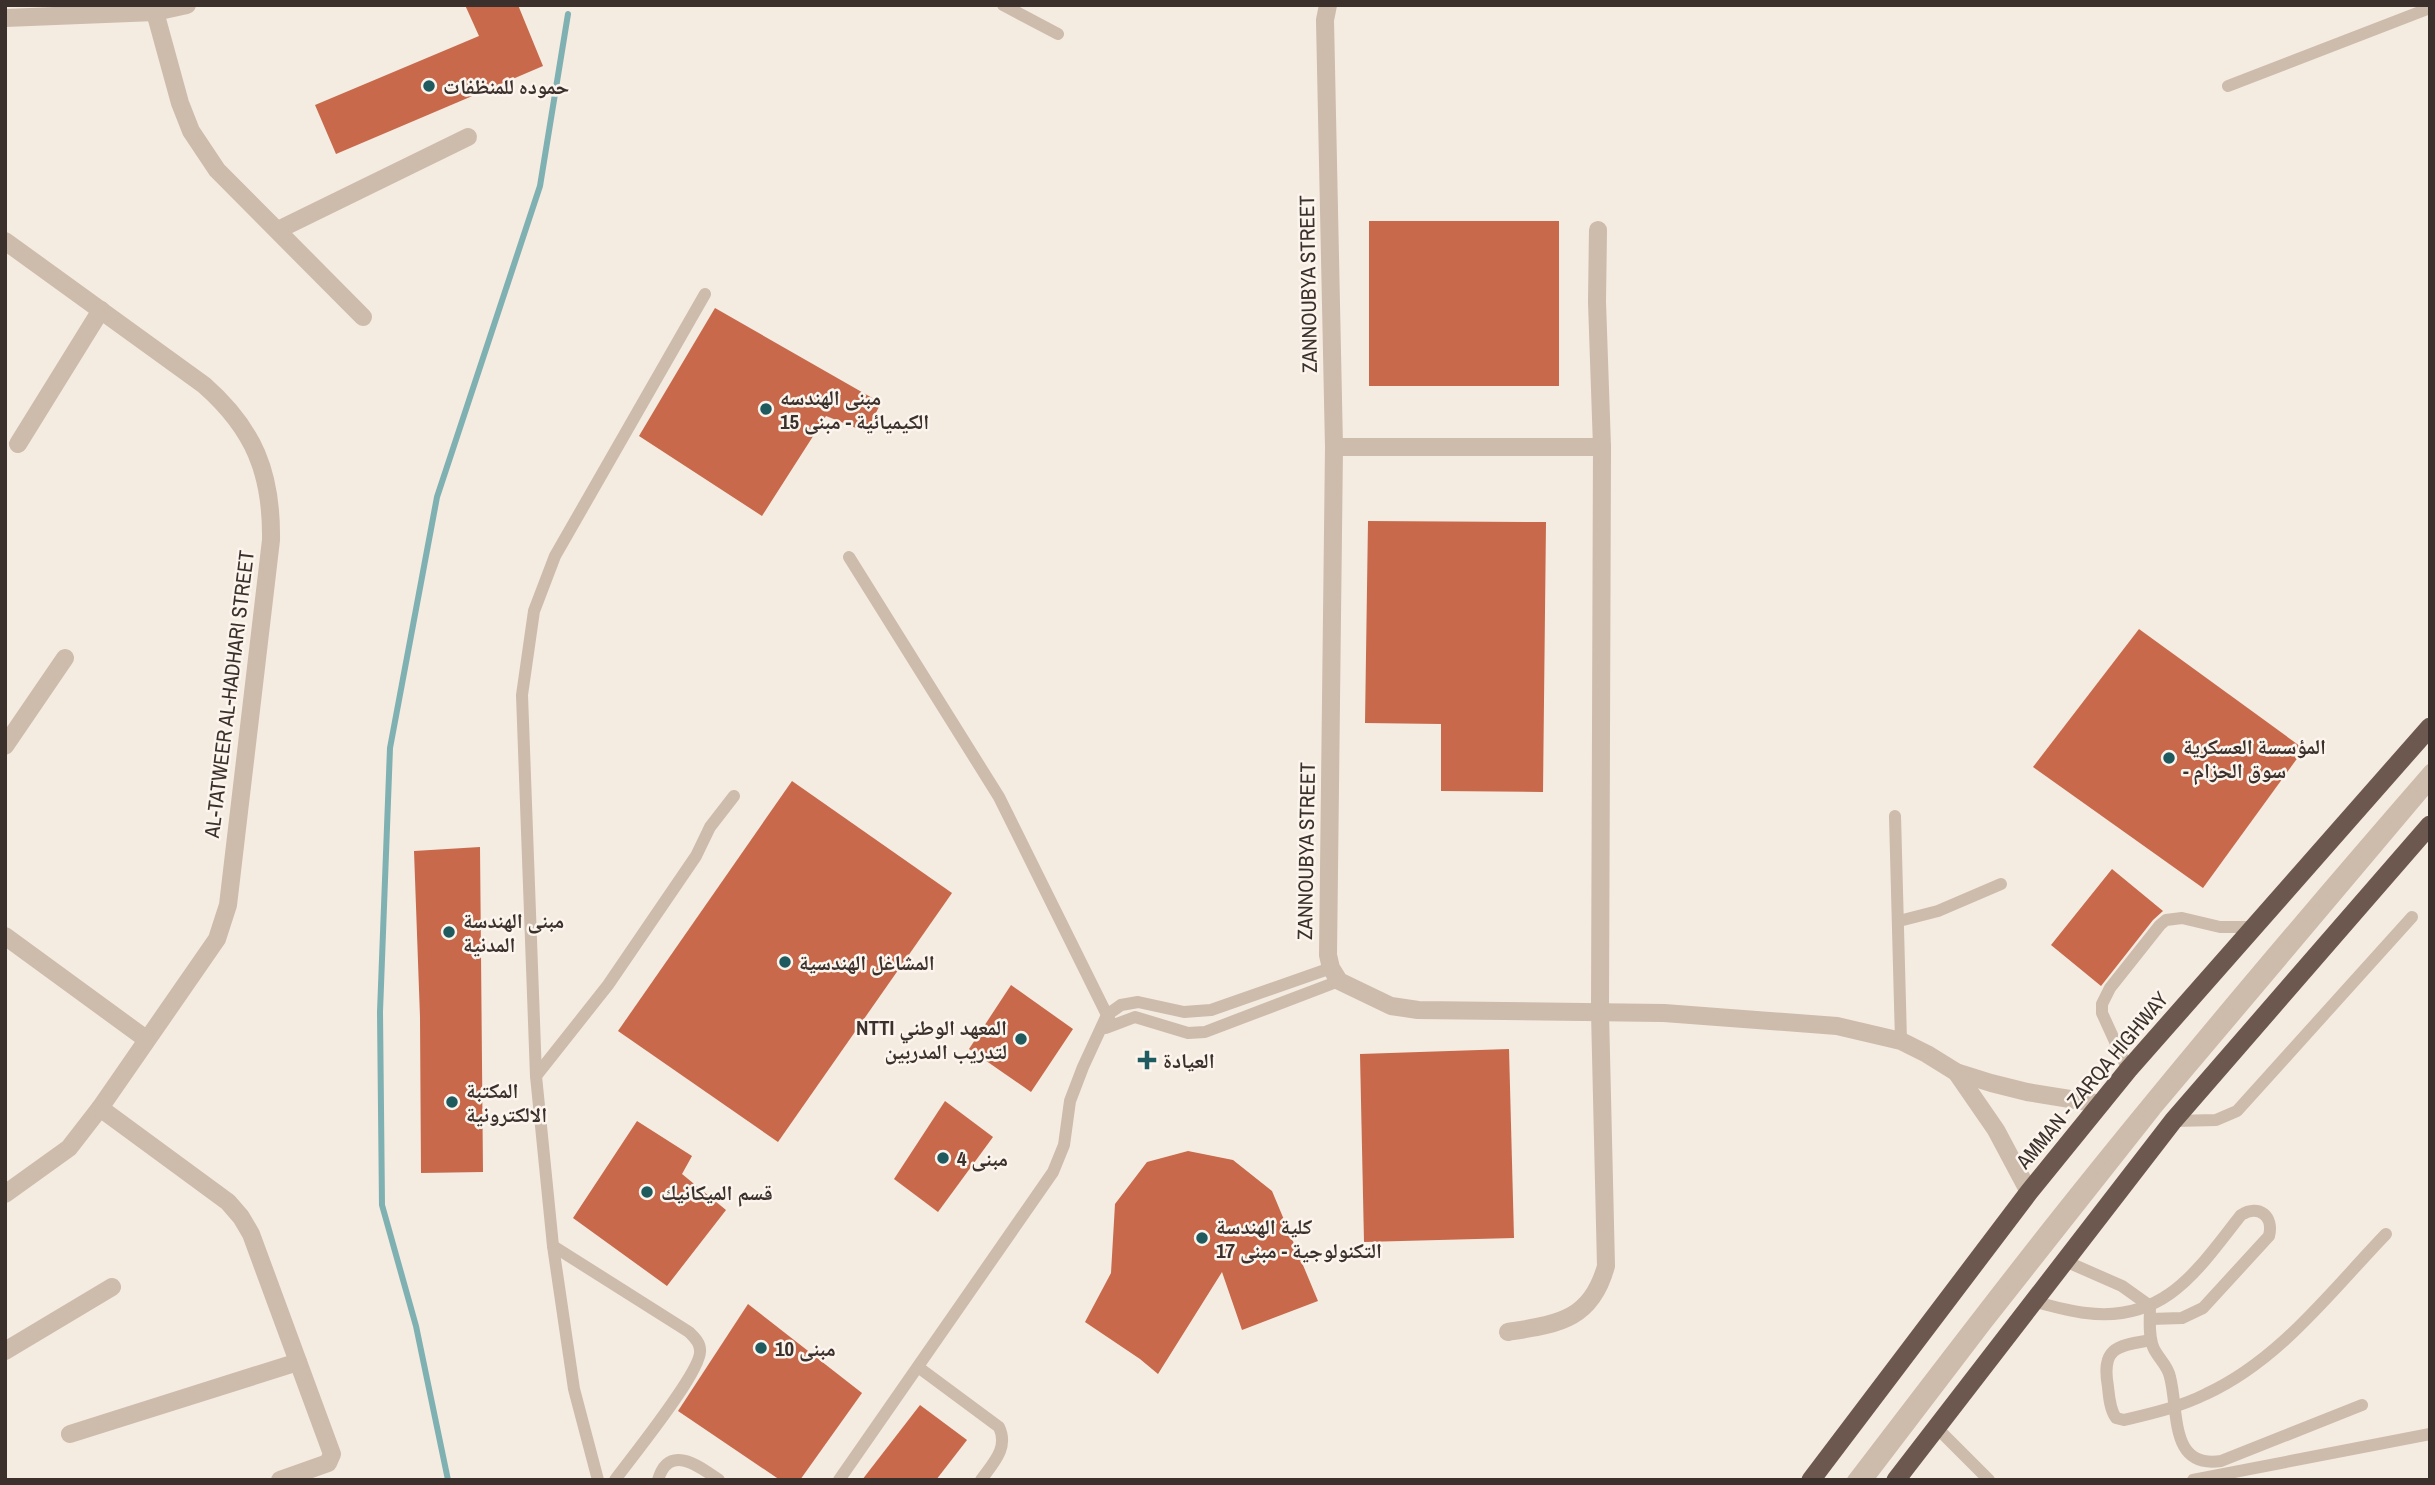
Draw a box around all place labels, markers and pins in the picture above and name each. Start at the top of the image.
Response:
place label: حموده للمنظفات [443,72,569,101]
marker: حموده للمنظفات [421,78,437,94]
place label: مبنى الهندسه الكيميائية - مبنى 15 [780,383,929,436]
marker: مبنى الهندسه الكيميائية - مبنى 15 [758,401,774,417]
place label: المؤسسة العسكرية - سوق الحزام [2183,732,2326,785]
marker: المؤسسة العسكرية - سوق الحزام [2161,750,2177,766]
place label: مبنى الهندسة المدنية [463,906,564,959]
marker: مبنى الهندسة المدنية [441,924,457,940]
place label: المشاغل الهندسية [799,948,935,977]
marker: المشاغل الهندسية [777,954,793,970]
place label: NTTI المعهد الوطني لتدريب المدربين [856,1013,1007,1066]
marker: NTTI المعهد الوطني لتدريب المدربين [1013,1031,1029,1047]
place label: العيادة [1163,1046,1215,1075]
marker: العيادة [1137,1050,1157,1070]
place label: المكتبة الالكترونية [466,1076,547,1129]
marker: المكتبة الالكترونية [444,1094,460,1110]
place label: مبنى 4 [957,1144,1008,1173]
marker: مبنى 4 [935,1150,951,1166]
place label: قسم الميكانيك [661,1178,773,1207]
marker: قسم الميكانيك [639,1184,655,1200]
place label: كلية الهندسة التكنولوجية - مبنى 17 [1216,1212,1382,1265]
marker: كلية الهندسة التكنولوجية - مبنى 17 [1194,1230,1210,1246]
place label: مبنى 10 [775,1334,836,1363]
marker: مبنى 10 [753,1340,769,1356]

